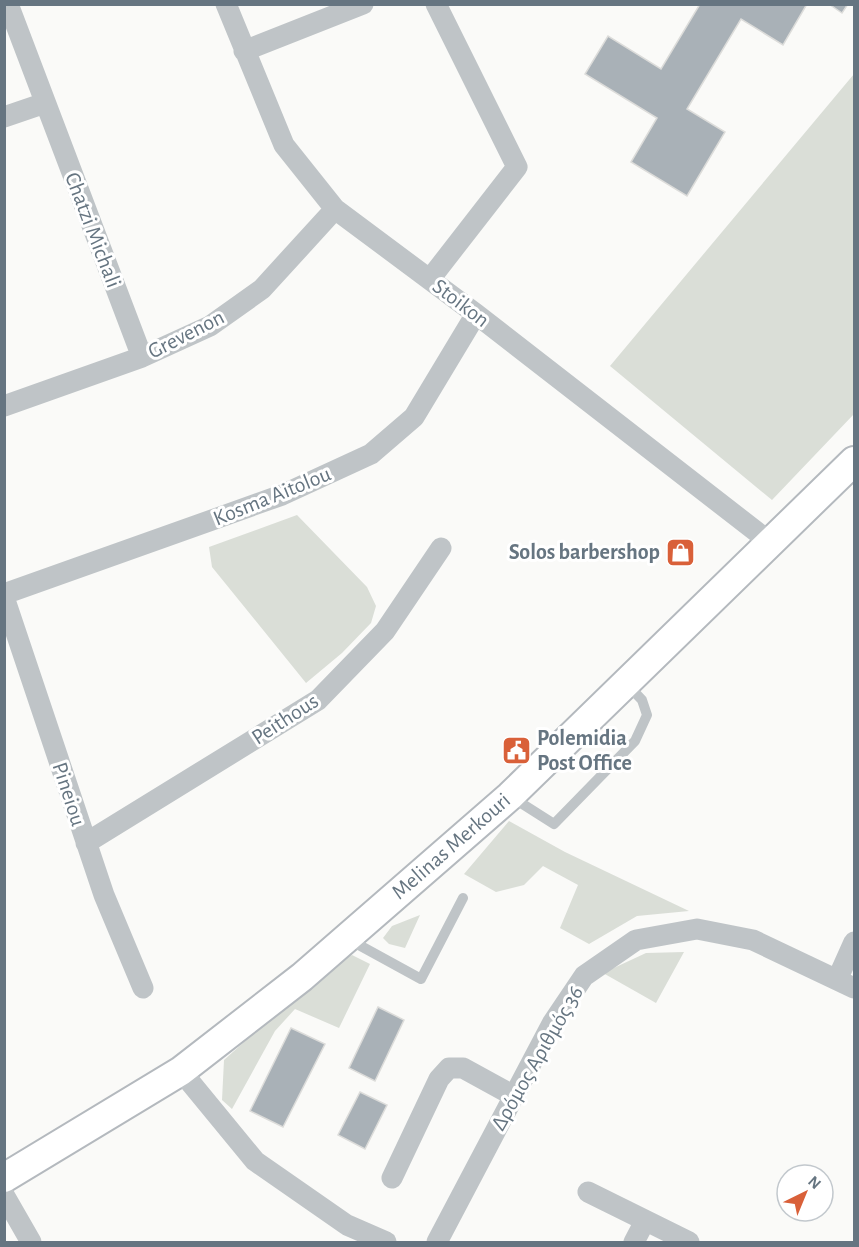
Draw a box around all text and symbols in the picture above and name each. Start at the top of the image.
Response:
street label: Chatzi Michali [61,169,125,291]
street label: Stoikon [428,275,494,331]
street label: Grevenon [144,305,228,363]
street label: Kosma Aitolou [210,462,334,530]
shop icon: Solos barbershop [665,536,697,568]
place label: Solos barbershop [509,541,660,563]
street label: Peithous [248,689,322,749]
place label: Polemidia Post Office [537,727,632,774]
public building icon: Polemidia Post Office [500,735,532,767]
street label: Pineiou [48,759,90,829]
street label: Melinas Merkouri [387,789,515,903]
street label: Δρόμος Αριθμός 36 [487,982,587,1134]
north arrow [775,1163,835,1223]
text: N [805,1173,824,1192]

